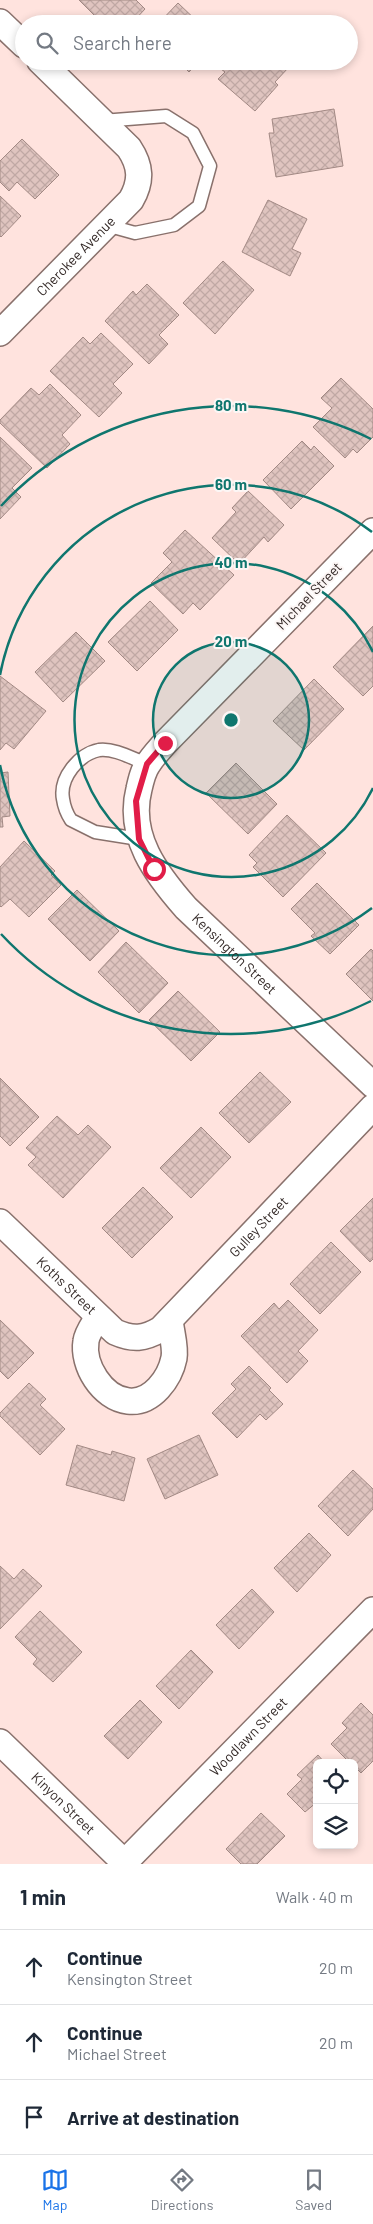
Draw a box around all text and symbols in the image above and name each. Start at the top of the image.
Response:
search box [15,15,358,70]
icon: search [33,29,61,57]
text: Search here [73,31,172,54]
street label: Cherokee Avenue [32,212,118,299]
text: 80 m [215,396,247,414]
text: 60 m [215,475,247,493]
text: 40 m [214,553,248,571]
street label: Michael Street [272,558,345,633]
text: 20 m [215,632,247,650]
centre of rings [222,711,240,729]
route end [154,732,177,755]
route start [143,858,166,881]
street label: Kensington Street [189,909,280,997]
street label: Gulley Street [225,1193,291,1260]
street label: Koths Street [33,1253,100,1318]
street label: Woodlawn Street [206,1693,290,1779]
map controls [313,1759,358,1849]
button: locate [313,1759,358,1804]
street label: Kinyon Street [28,1768,99,1838]
button: layers [313,1804,358,1849]
text: 1 min [20,1884,66,1909]
text: Walk · 40 m [276,1887,353,1906]
text: Continue [67,1946,143,1969]
icon: ahead [20,1953,48,1981]
text: 20 m [319,1958,353,1977]
text: Kensington Street [67,1969,192,1988]
text: Continue [67,2021,143,2044]
icon: ahead [20,2028,48,2056]
text: 20 m [319,2033,353,2052]
text: Michael Street [67,2044,167,2063]
icon: arrive [20,2103,48,2131]
text: Arrive at destination [67,2106,239,2129]
tab: Map [41,2166,69,2213]
tab: Directions [151,2166,213,2213]
tab: Saved [295,2166,332,2213]

